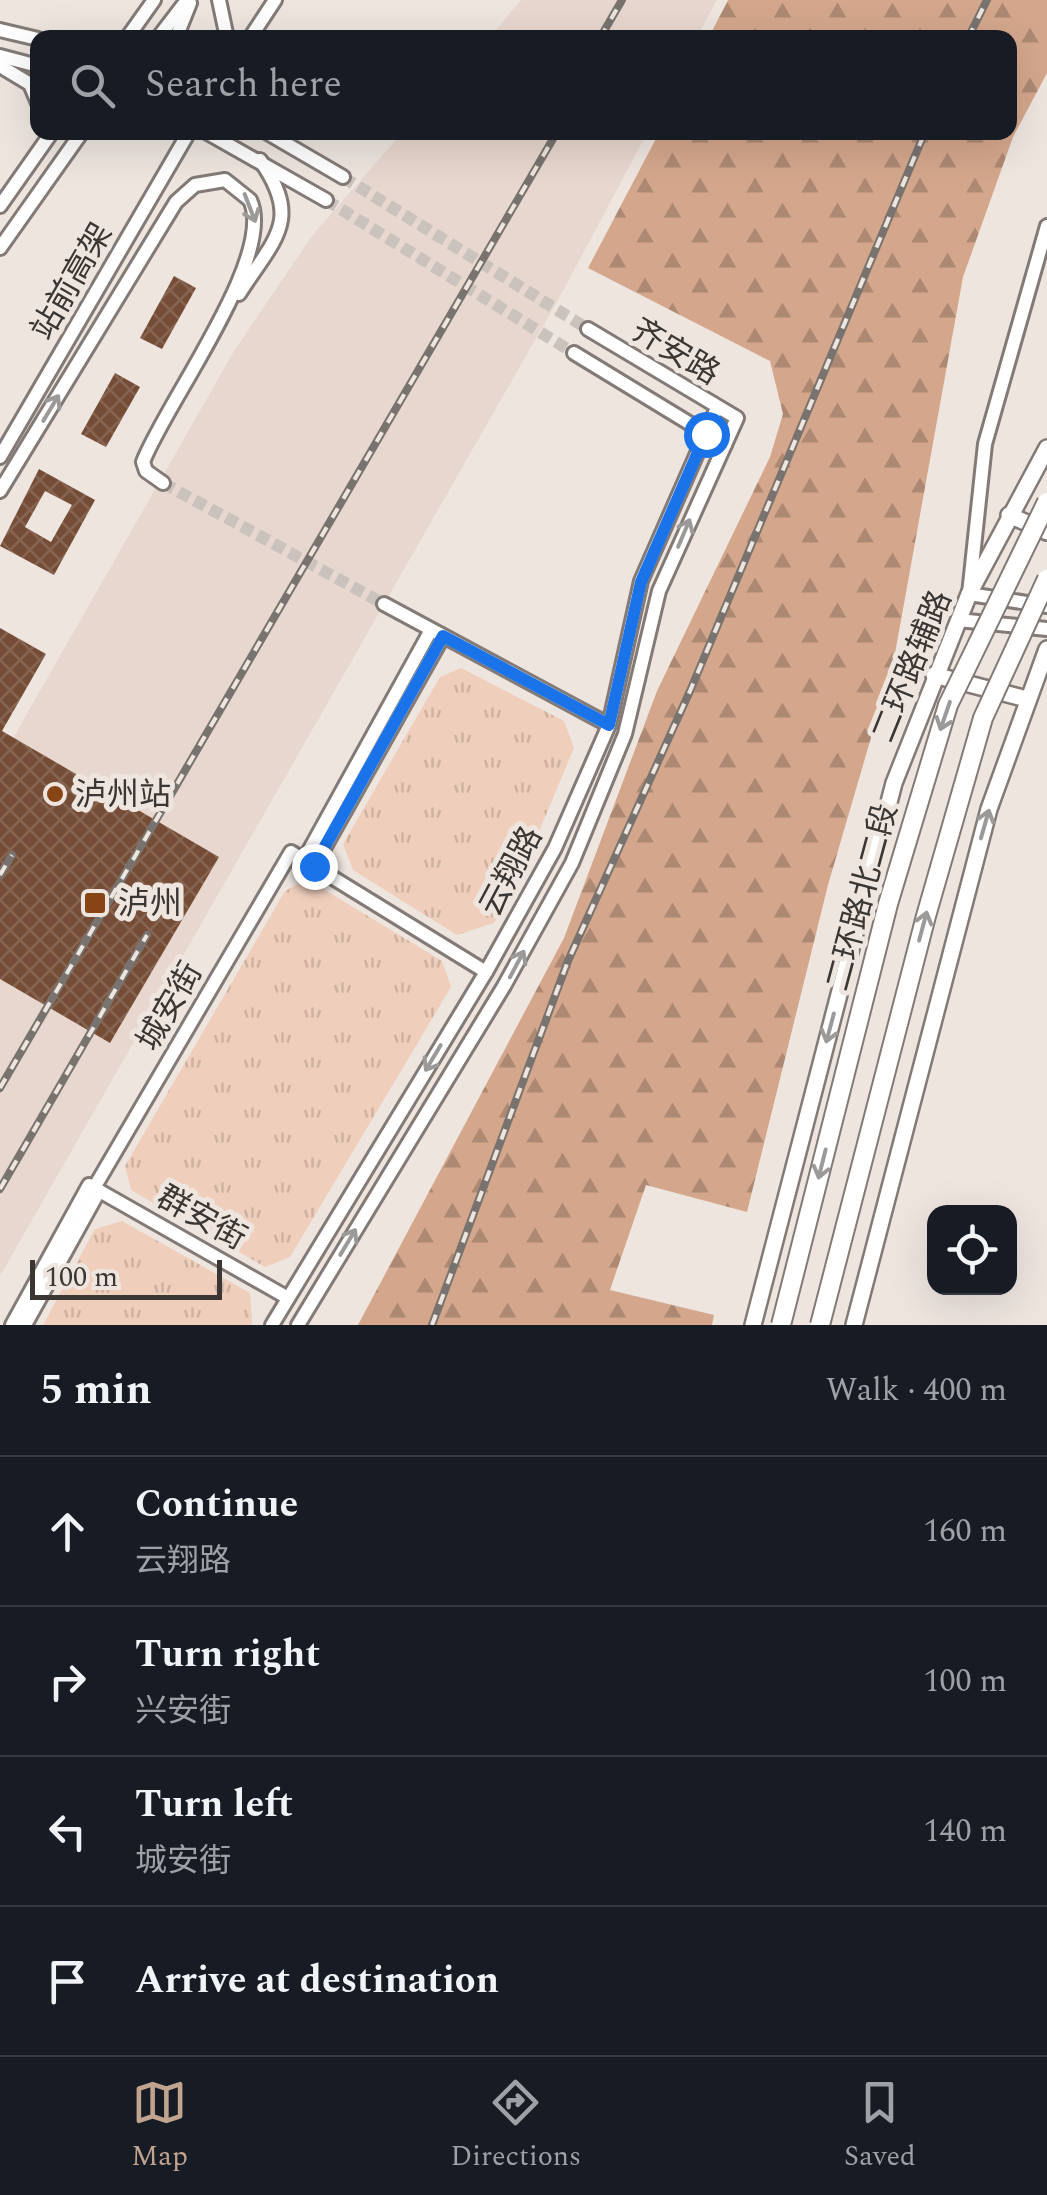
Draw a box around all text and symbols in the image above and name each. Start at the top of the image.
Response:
search box [30,30,1017,140]
text: Search here [145,56,342,114]
icon: search [65,58,120,113]
one-way arrow [242,192,260,223]
street label: 站前高架 [19,214,126,349]
street label: 齐安路 [621,307,729,398]
one-way arrow [41,394,61,423]
route start [684,412,730,458]
one-way arrow [676,518,694,548]
street label: 二环路辅路 [860,583,965,750]
one-way arrow [935,700,953,731]
place label: 泸州站 [75,771,171,820]
marker: 泸州站 [44,783,66,805]
street label: 二环路北二段 [814,798,911,996]
one-way arrow [977,809,995,840]
street label: 云翔路 [467,818,555,926]
route end [292,844,338,890]
place label: 泸州 [118,880,182,929]
marker: 泸州 [82,890,108,916]
one-way arrow [915,911,934,942]
one-way arrow [507,949,527,979]
street label: 城安街 [125,953,216,1061]
one-way arrow [819,1012,838,1043]
one-way arrow [423,1043,443,1072]
one-way arrow [812,1148,830,1180]
street label: 群安街 [147,1174,255,1263]
map controls [927,1205,1017,1295]
button: locate [927,1205,1017,1295]
one-way arrow [338,1228,358,1256]
scale bar [30,1255,222,1300]
text: 100 m [45,1256,118,1299]
text: 5 min [40,1359,152,1422]
text: Walk · 400 m [826,1366,1007,1415]
text: Continue [135,1476,298,1534]
icon: ahead [40,1504,95,1559]
text: 160 m [923,1507,1007,1556]
text: 云翔路 [135,1537,231,1586]
text: Turn right [135,1626,320,1684]
icon: right [40,1654,95,1709]
text: 100 m [923,1657,1007,1706]
text: 兴安街 [135,1687,231,1736]
text: Turn left [135,1776,293,1834]
icon: left [40,1804,95,1859]
text: 140 m [923,1807,1007,1856]
text: 城安街 [135,1837,231,1886]
text: Arrive at destination [135,1952,499,2010]
icon: arrive [40,1954,95,2009]
tab: Map [131,2075,188,2178]
tab: Directions [450,2075,581,2178]
tab: Saved [844,2075,916,2178]

